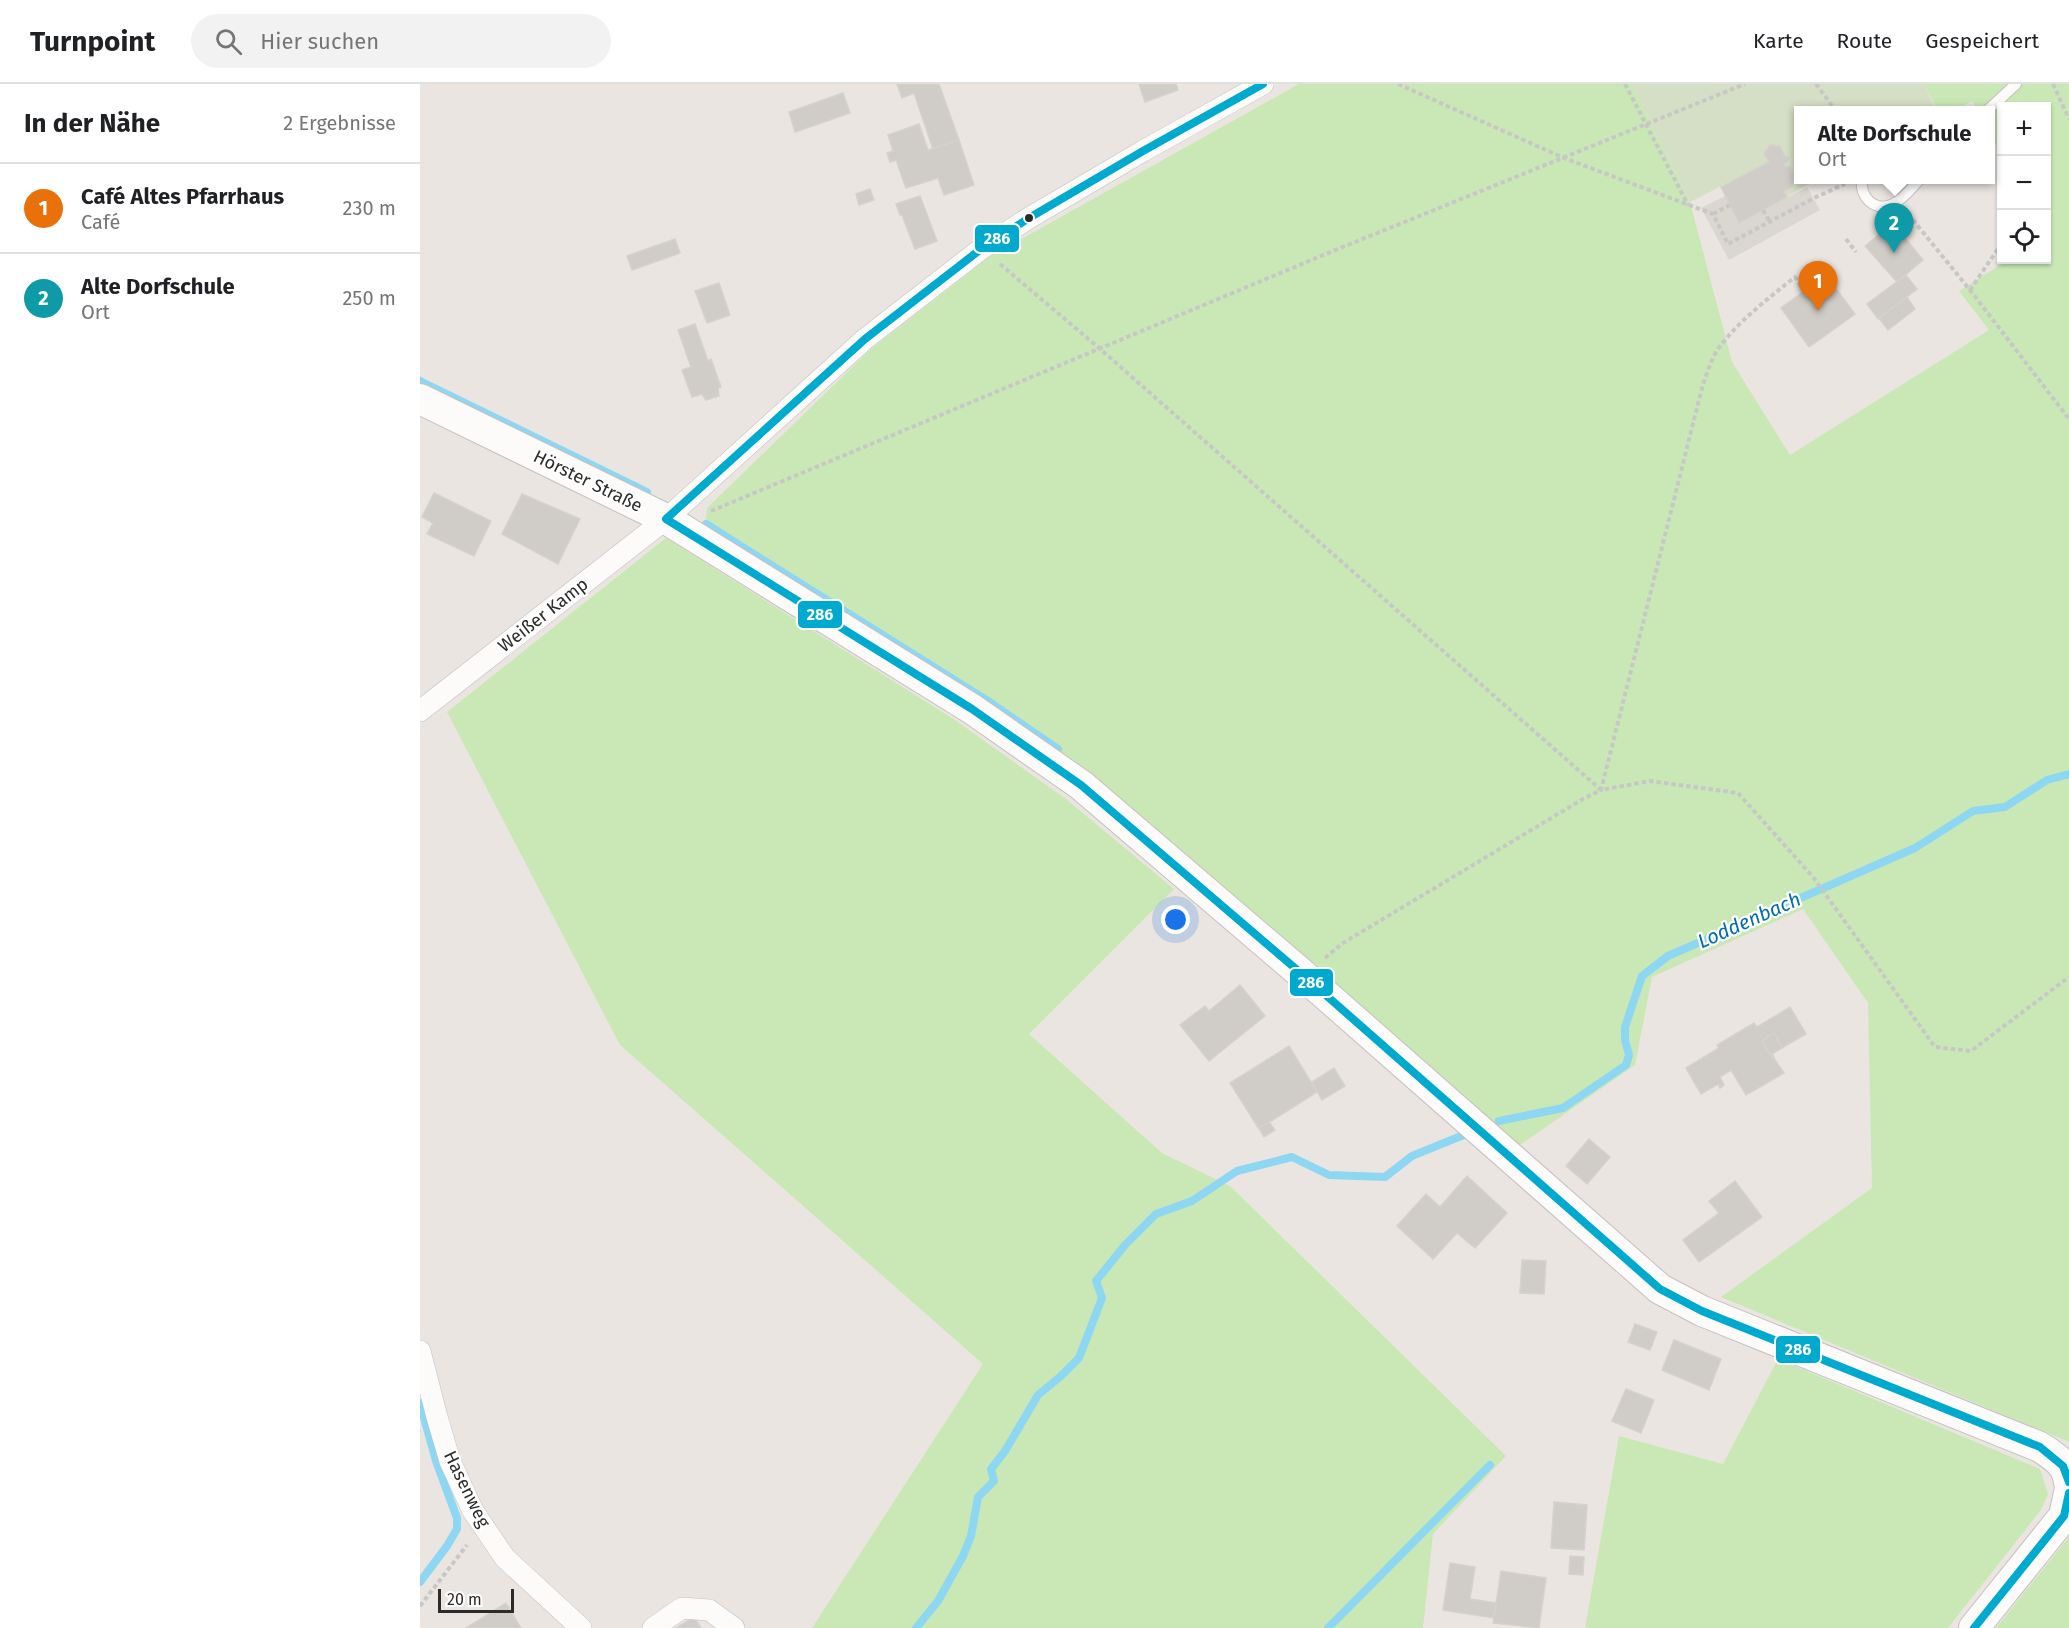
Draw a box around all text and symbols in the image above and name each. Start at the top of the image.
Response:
search box [191,14,611,68]
text: Turnpoint [30,25,155,58]
icon: search [212,25,245,58]
text: Hier suchen [260,28,379,55]
text: Karte [1753,28,1804,54]
text: Route [1837,28,1892,54]
text: Gespeichert [1925,28,2039,54]
map controls [1997,102,2051,264]
button: + [1997,102,2051,156]
popup [1794,106,1995,184]
text: In der Nähe [24,108,160,139]
text: 2 Ergebnisse [283,111,396,135]
text: Alte Dorfschule [1818,120,1971,147]
text: Ort [1818,147,1846,171]
button: − [1997,156,2051,210]
text: Café Altes Pfarrhaus [81,183,284,210]
text: 1 [39,196,48,220]
text: 230 m [343,196,396,220]
pin: 2 [1874,204,1914,253]
text: Café [81,210,120,234]
button: locate [1997,210,2051,264]
unlabelled marker [1023,212,1035,224]
line badge: 286 [974,224,1020,253]
text: 286 [984,229,1010,248]
pin: 1 [1798,262,1838,311]
text: Alte Dorfschule [81,273,235,300]
text: 2 [38,286,49,310]
text: 250 m [342,286,396,310]
text: Ort [81,300,110,324]
street label: Hörster Straße [530,445,646,517]
street label: Weißer Kamp [494,573,592,657]
line badge: 286 [797,600,843,629]
text: 286 [807,605,833,624]
water label: Loddenbach [1694,887,1804,953]
your location [1161,905,1190,934]
line badge: 286 [1289,968,1334,997]
text: 286 [1298,973,1324,992]
line badge: 286 [1775,1335,1821,1364]
text: 286 [1785,1340,1811,1359]
street label: Hasenweg [439,1447,495,1532]
scale bar [438,1586,514,1614]
text: 20 m [447,1590,482,1609]

